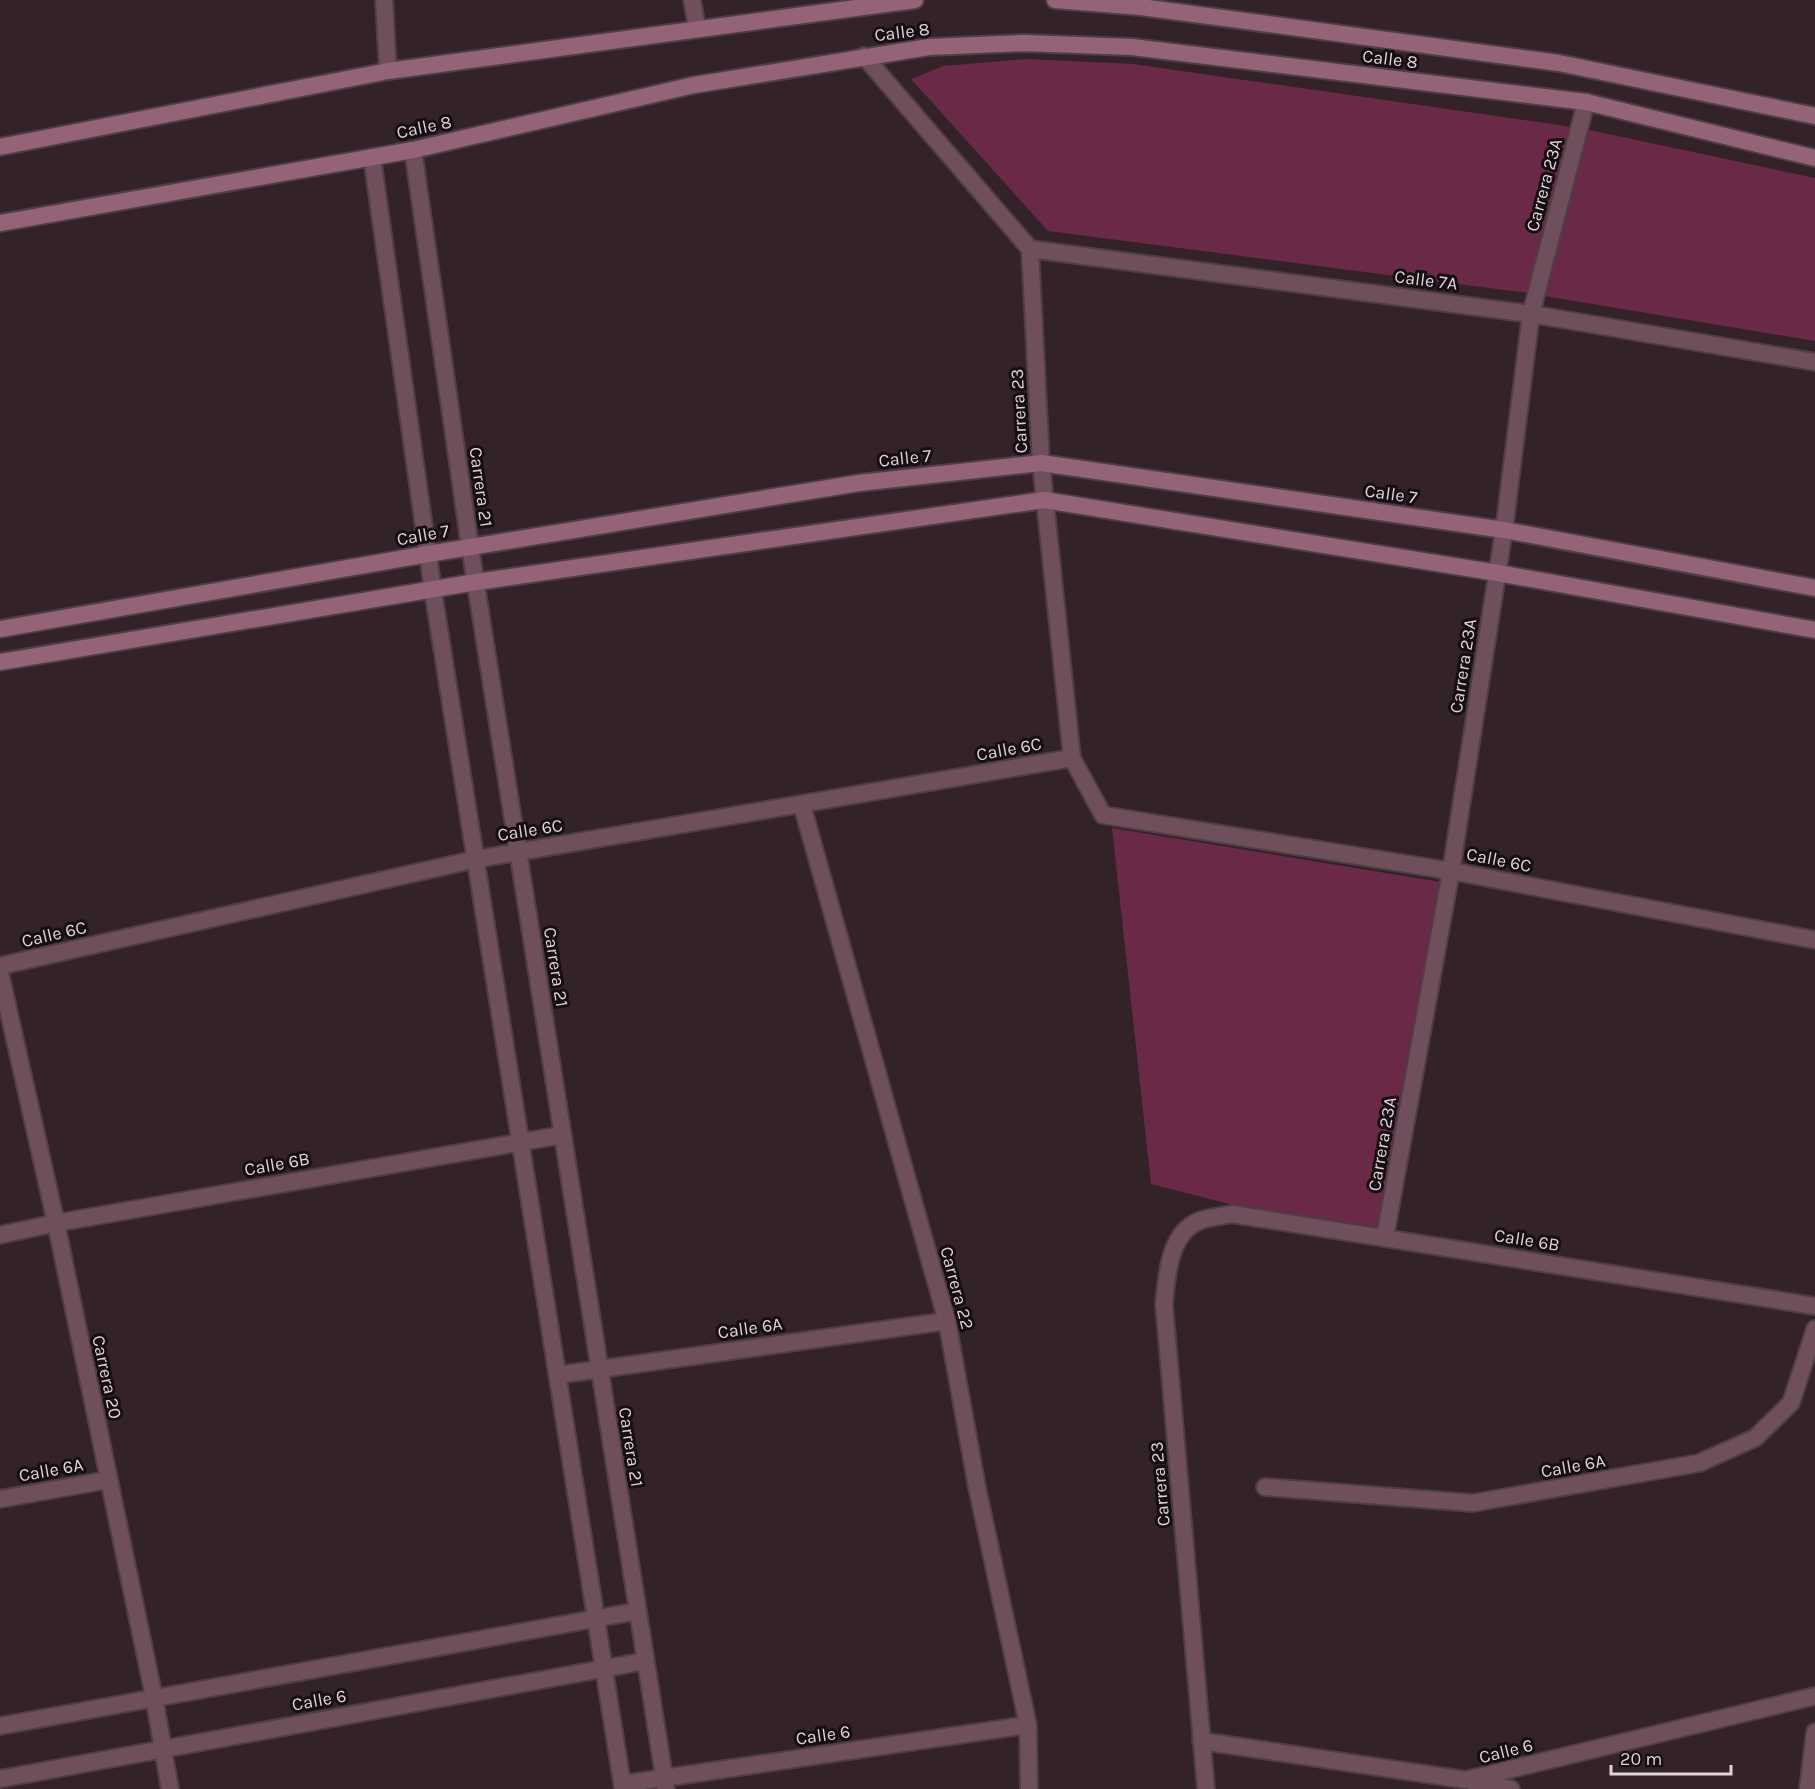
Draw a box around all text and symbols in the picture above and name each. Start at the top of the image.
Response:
street label: Calle 8 [873,18,931,46]
street label: Calle 8 [1361,45,1419,73]
street label: Calle 8 [395,110,453,144]
street label: Carrera 23A [1521,136,1567,234]
street label: Calle 7A [1393,265,1459,295]
street label: Carrera 23 [1006,368,1032,454]
street label: Calle 7 [877,444,933,472]
street label: Carrera 21 [465,446,497,528]
street label: Calle 7 [1363,479,1419,509]
street label: Calle 7 [395,519,452,550]
street label: Carrera 23A [1445,617,1481,715]
street label: Calle 6C [975,732,1043,766]
street label: Calle 6C [496,814,564,846]
street label: Calle 6C [1465,843,1533,877]
street label: Calle 6C [19,916,89,952]
street label: Carrera 21 [539,926,573,1008]
street label: Carrera 23A [1363,1095,1401,1193]
street label: Calle 6B [243,1147,311,1181]
street label: Calle 6B [1493,1224,1561,1256]
street label: Carrera 22 [935,1244,979,1332]
street label: Calle 6A [716,1313,784,1343]
street label: Carrera 20 [87,1333,127,1421]
street label: Carrera 21 [614,1406,648,1488]
street label: Carrera 23 [1145,1441,1175,1527]
street label: Calle 6A [1539,1450,1607,1482]
street label: Calle 6A [17,1454,85,1486]
street label: Calle 6 [290,1684,348,1716]
street label: Calle 6 [794,1720,852,1750]
street label: Calle 6 [1477,1734,1535,1768]
scale bar [1611,1738,1731,1776]
text: 20 m [1620,1748,1662,1770]

